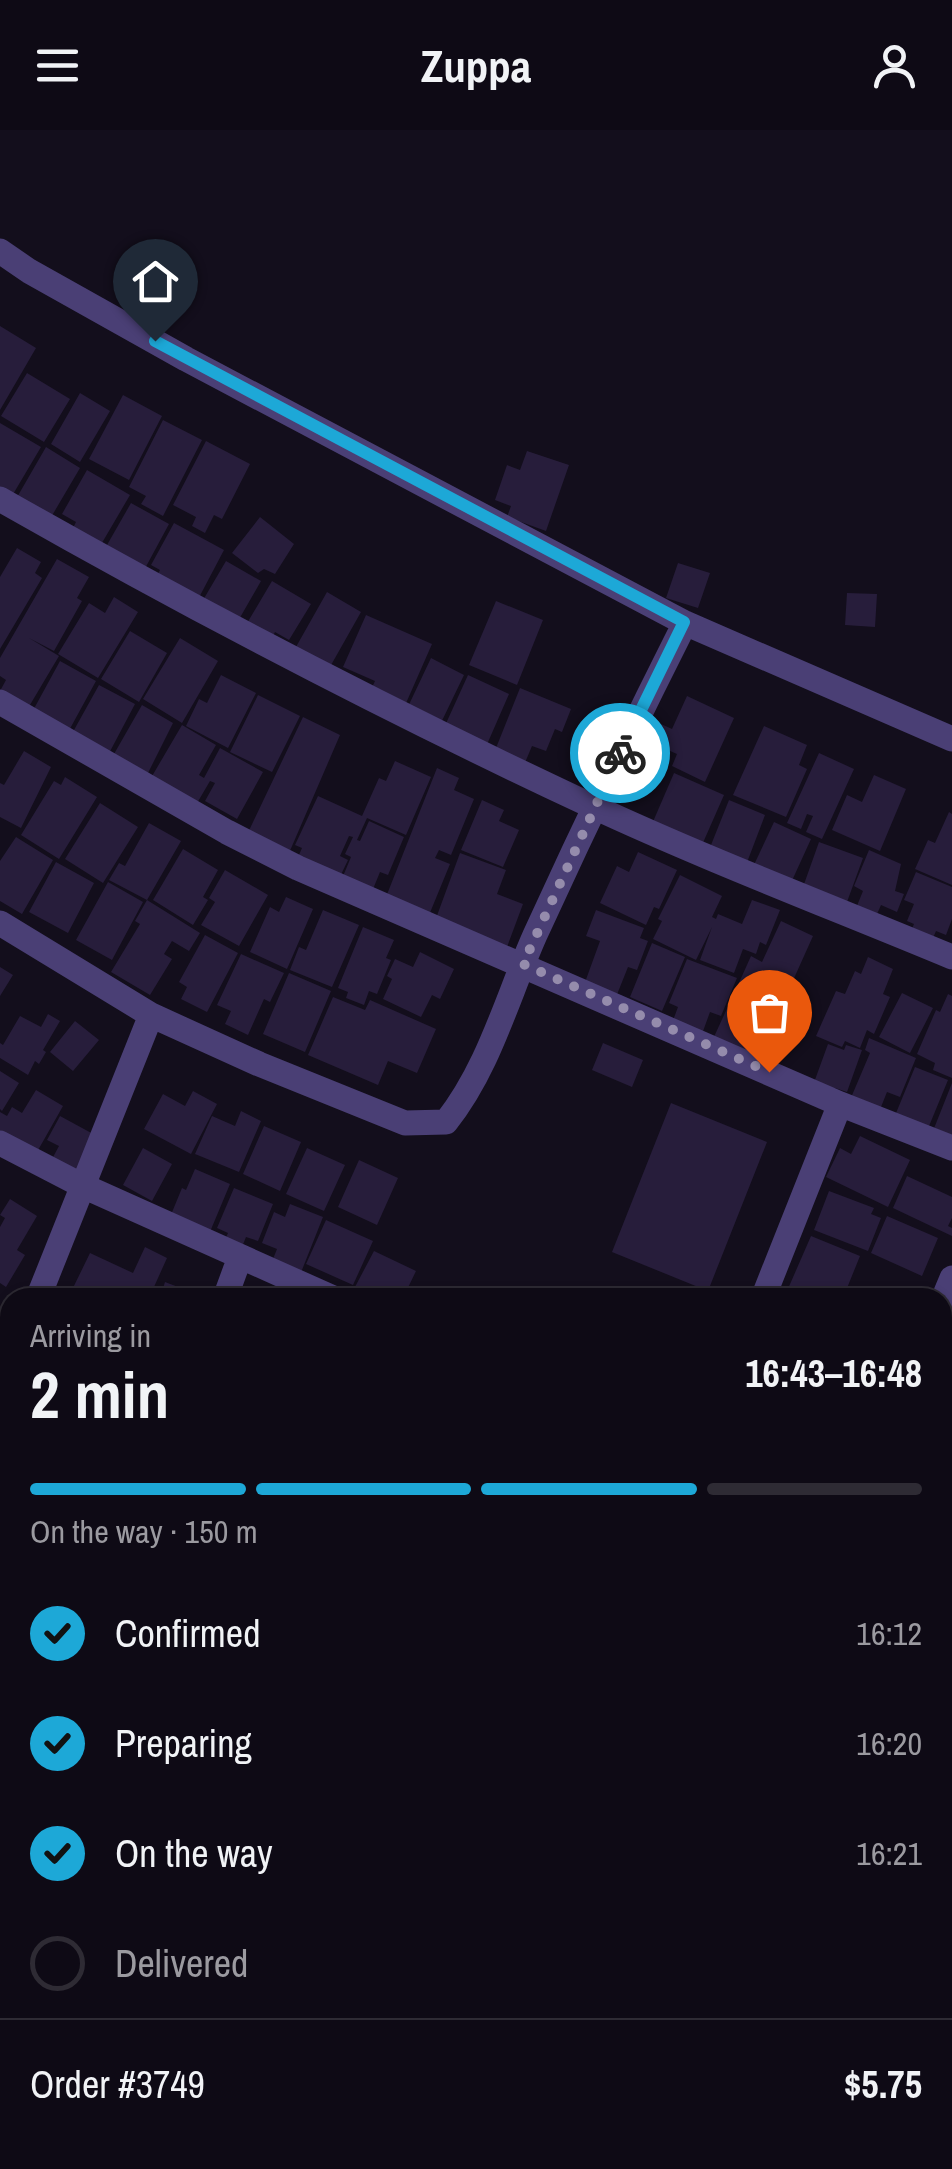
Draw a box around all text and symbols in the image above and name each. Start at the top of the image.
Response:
text: Zuppa [421,35,531,96]
icon: menu [30,38,85,93]
icon: person [867,38,922,93]
pin [113,239,198,342]
icon: home [128,254,183,309]
courier [570,703,670,803]
icon: bike [593,726,648,781]
pin [727,970,812,1073]
icon: bag [742,985,797,1040]
text: Arriving in [30,1314,151,1357]
text: 16:43–16:48 [745,1348,922,1399]
text: 2 min [30,1351,169,1438]
text: On the way · 150 m [30,1510,258,1553]
icon: check [30,1606,85,1661]
text: Confirmed [115,1608,260,1659]
text: 16:12 [856,1612,922,1655]
icon: check [30,1716,85,1771]
text: Preparing [115,1718,252,1769]
text: 16:20 [856,1722,922,1765]
icon: check [30,1826,85,1881]
text: On the way [115,1828,273,1879]
text: 16:21 [856,1832,922,1875]
text: Delivered [115,1938,248,1989]
text: Order #3749 [30,2059,205,2110]
text: $5.75 [844,2059,922,2110]

